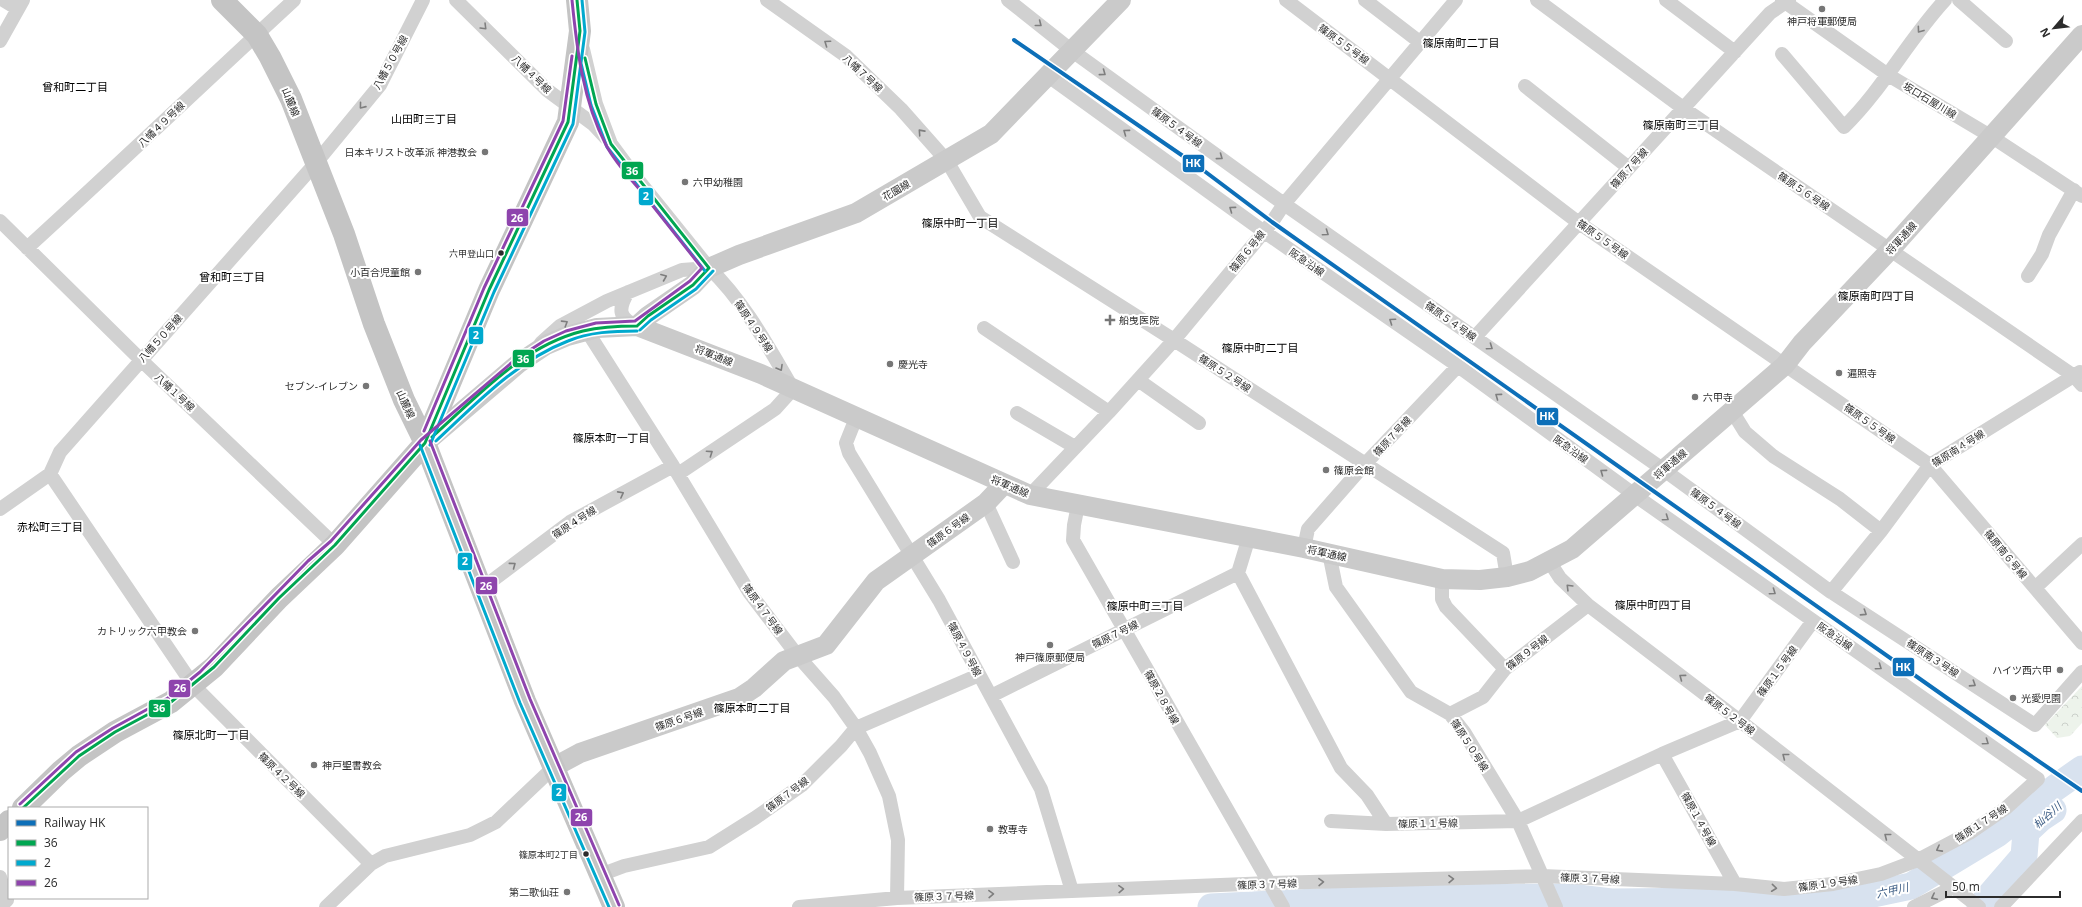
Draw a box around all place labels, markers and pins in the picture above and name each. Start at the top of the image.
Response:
marker: 神戸将軍郵便局 [1817,4,1827,14]
place label: 神戸将軍郵便局 [1787,14,1857,28]
place label: 日本キリスト改革派 神港教会 [344,145,477,159]
marker: 日本キリスト改革派 神港教会 [480,147,490,157]
place label: 六甲幼稚園 [693,175,743,189]
marker: 六甲幼稚園 [680,177,690,187]
place label: 六甲登山口 [449,247,494,260]
marker: 六甲登山口 [496,248,506,258]
place label: 小百合児童館 [350,265,410,279]
marker: 小百合児童館 [413,267,423,277]
place label: 船曳医院 [1119,313,1159,327]
marker: 船曳医院 [1104,314,1116,326]
place label: 慶光寺 [898,357,928,371]
marker: 慶光寺 [885,359,895,369]
place label: 遍照寺 [1847,366,1877,380]
marker: 遍照寺 [1834,368,1844,378]
place label: セブン-イレブン [285,379,358,393]
marker: セブン-イレブン [361,381,371,391]
place label: 六甲寺 [1703,390,1733,404]
marker: 六甲寺 [1690,392,1700,402]
place label: 篠原会館 [1334,463,1374,477]
marker: 篠原会館 [1321,465,1331,475]
place label: カトリック六甲教会 [97,624,187,638]
marker: カトリック六甲教会 [190,626,200,636]
marker: 神戸篠原郵便局 [1045,640,1055,650]
place label: 神戸篠原郵便局 [1015,650,1085,664]
place label: ハイツ西六甲 [1992,663,2052,677]
marker: ハイツ西六甲 [2055,665,2065,675]
place label: 光愛児園 [2021,691,2061,705]
marker: 光愛児園 [2008,693,2018,703]
place label: 神戸聖書教会 [322,758,382,772]
marker: 神戸聖書教会 [309,760,319,770]
place label: 教専寺 [998,822,1028,836]
marker: 教専寺 [985,824,995,834]
place label: 篠原本町2丁目 [519,848,578,861]
marker: 篠原本町2丁目 [581,849,591,859]
place label: 第二歌仙荘 [509,885,559,899]
marker: 第二歌仙荘 [562,887,572,897]

